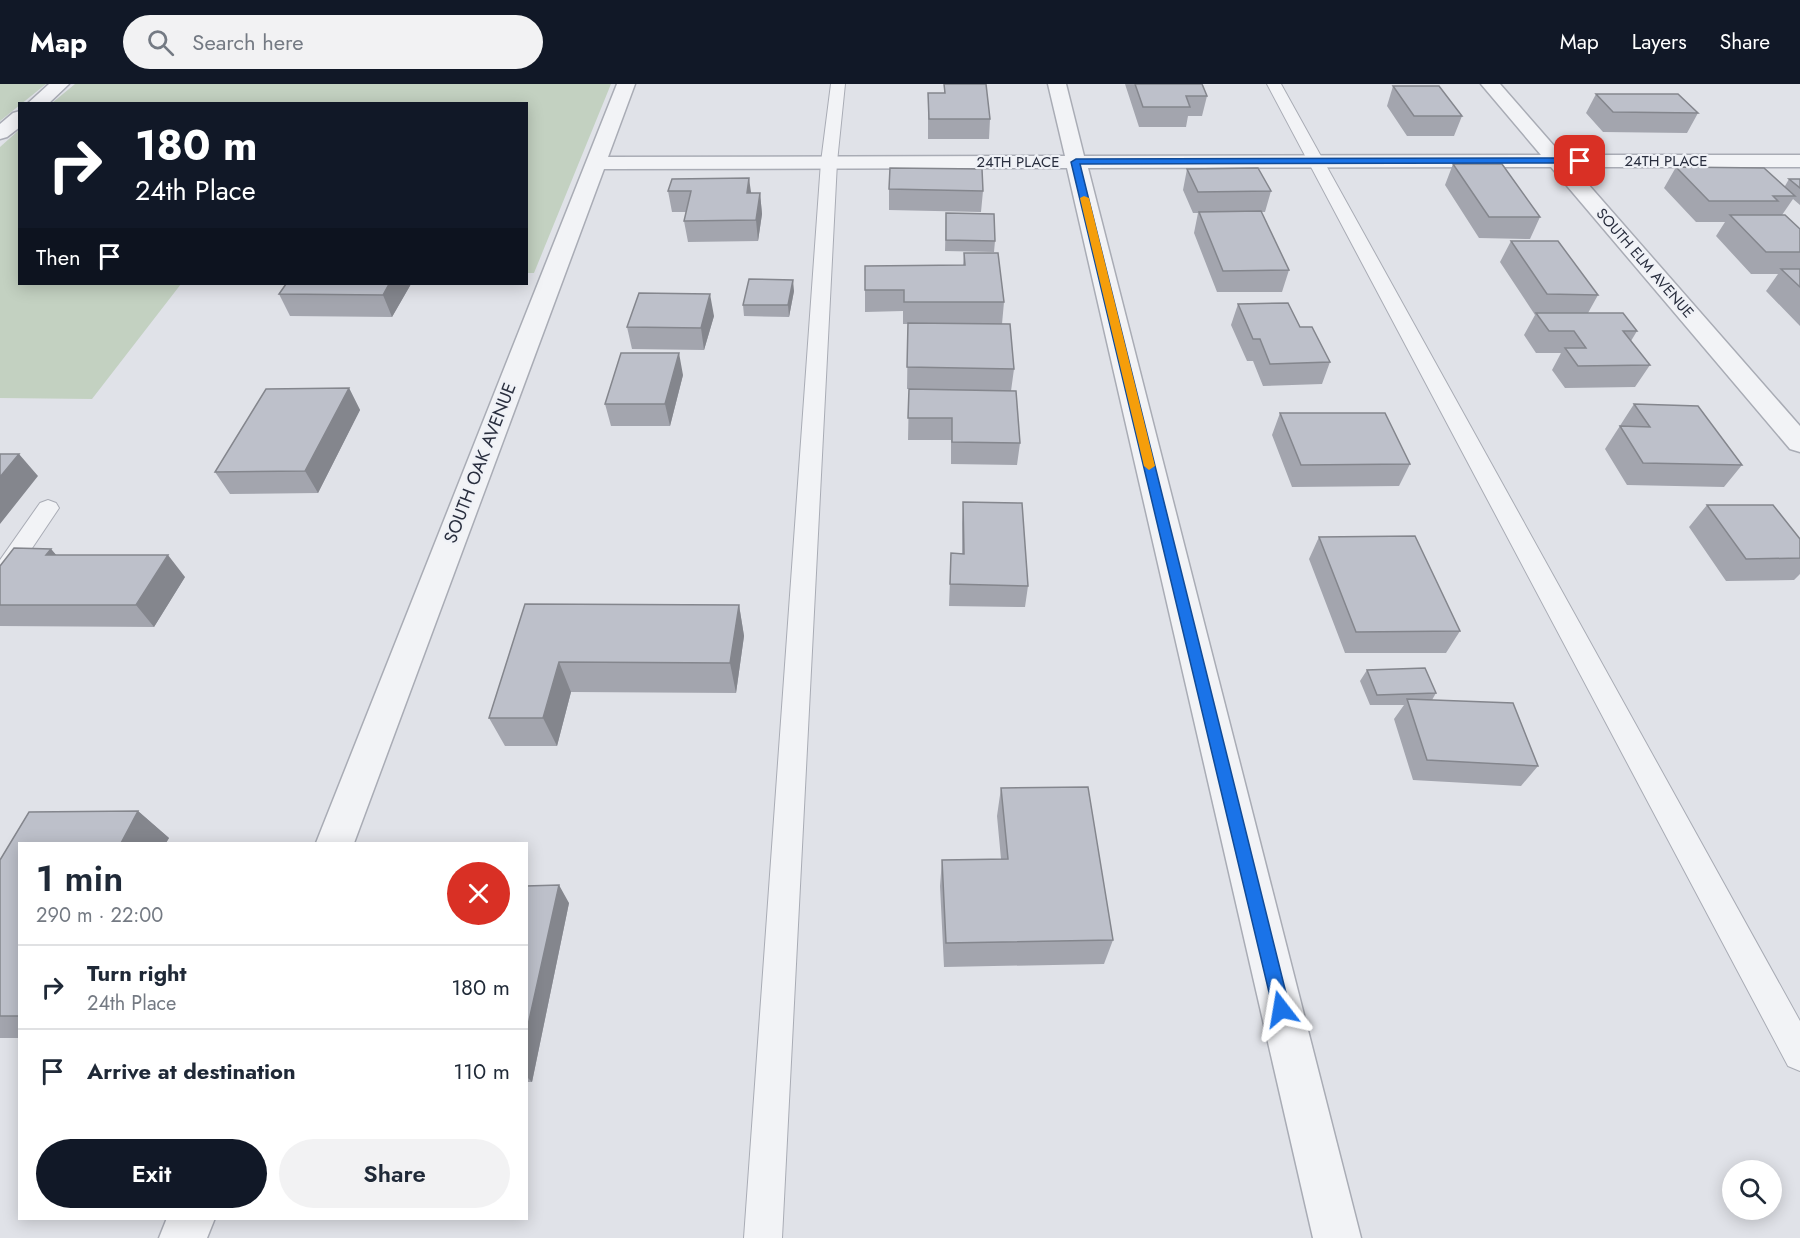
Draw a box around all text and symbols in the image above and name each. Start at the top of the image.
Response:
search box [123,15,543,69]
text: Map [30,22,87,63]
icon: search [144,26,177,59]
text: Search here [192,26,304,58]
text: Map [1560,27,1599,57]
text: Layers [1632,27,1687,57]
text: Share [1720,27,1770,57]
text: 180 m [135,115,258,176]
icon: right [36,126,114,204]
pin [1554,135,1605,186]
icon: arrive [1563,144,1596,177]
street label: 24TH PLACE [1625,150,1707,172]
street label: 24TH PLACE [977,151,1059,173]
text: 24th Place [135,171,256,210]
street label: SOUTH ELM AVENUE [1591,203,1699,323]
icon: arrive [93,240,126,273]
text: Then [36,241,81,273]
street label: SOUTH OAK AVENUE [437,379,523,547]
text: 1 min [36,852,123,904]
button: close [447,862,510,925]
text: 290 m · 22:00 [36,901,163,930]
text: Turn right [87,957,187,989]
icon: right [36,971,69,1004]
text: 180 m [451,971,510,1003]
position arrow [1249,977,1313,1041]
text: 24th Place [87,989,176,1018]
icon: arrive [36,1055,69,1088]
text: Arrive at destination [87,1055,296,1087]
text: 110 m [453,1055,510,1087]
button: Exit [36,1139,267,1208]
button: Share [279,1139,510,1208]
map controls [1722,1160,1782,1220]
button: search [1722,1160,1782,1220]

